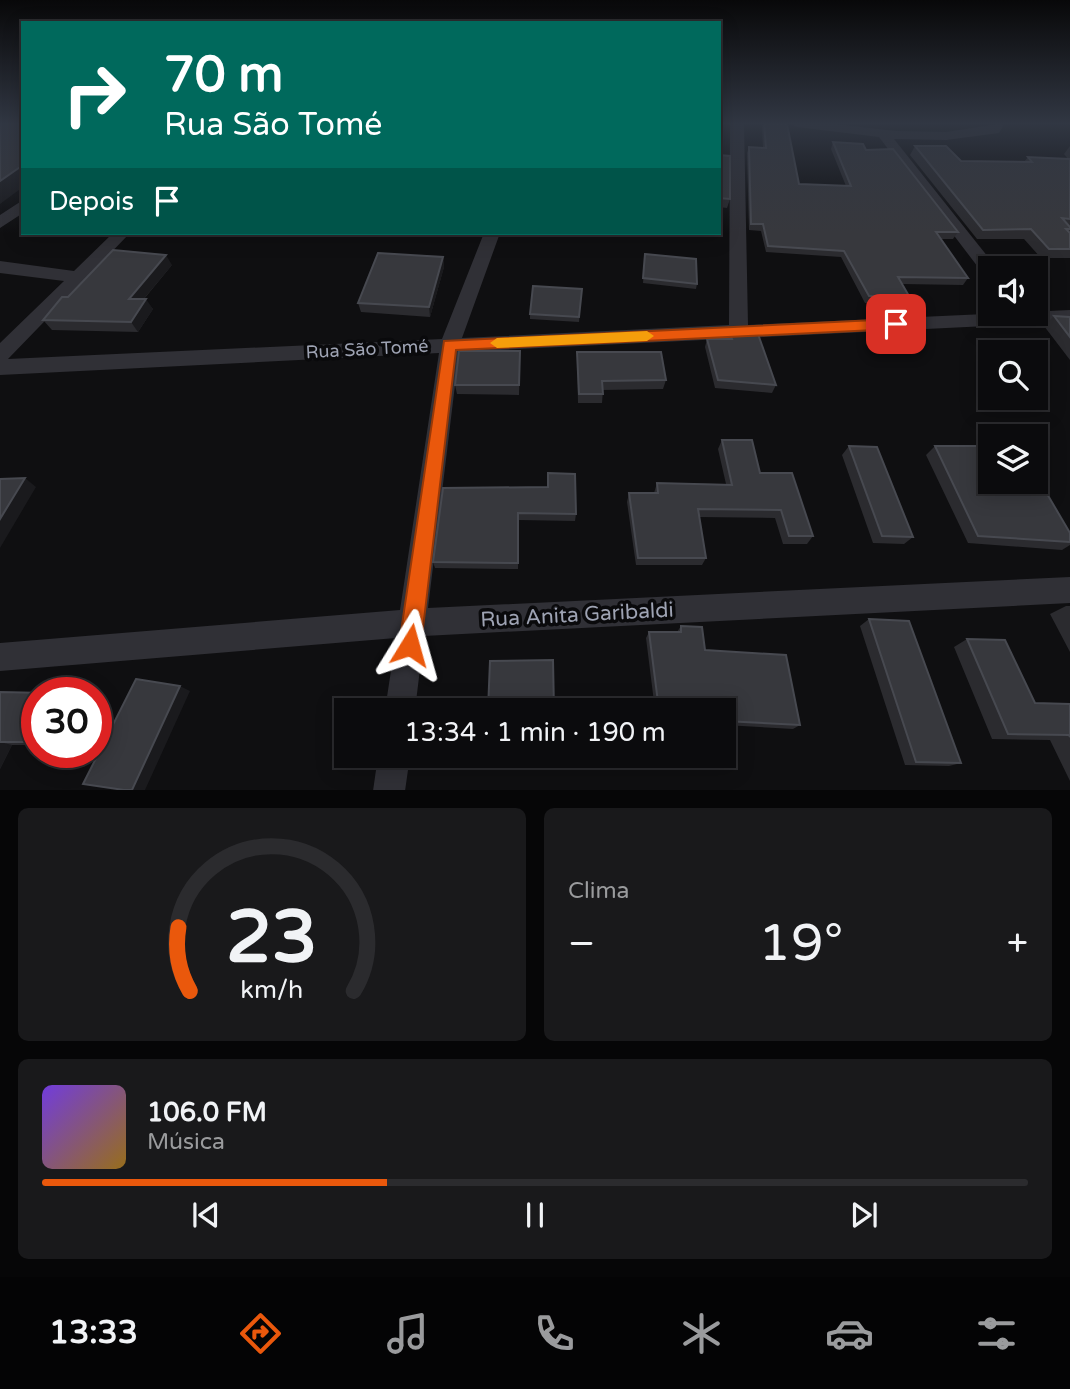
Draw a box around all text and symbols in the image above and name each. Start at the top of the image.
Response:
text: 70 m [164,46,283,105]
icon: right [49,49,140,140]
text: Rua São Tomé [164,106,382,144]
icon: arrive [148,182,186,220]
text: Depois [49,186,134,217]
map controls [978,256,1048,494]
button: sound [978,256,1048,326]
pin [866,294,926,354]
icon: arrive [877,305,915,343]
street label: Rua São Tomé [305,335,429,363]
button: search [978,340,1048,410]
button: layers [978,424,1048,494]
street label: Rua Anita Garibaldi [480,597,674,633]
position arrow [373,608,447,682]
speed limit sign: 30 [21,677,112,768]
text: 13:34 · 1 min · 190 m [404,717,666,748]
text: Clima [568,877,629,905]
text: 23 [226,894,318,982]
text: 19° [758,912,843,975]
text: − [568,921,595,967]
text: + [1007,921,1028,967]
text: km/h [241,974,303,1004]
text: 106.0 FM [147,1097,267,1128]
text: Música [147,1128,225,1156]
icon: previous [187,1196,225,1234]
icon: pause [516,1196,554,1234]
icon: next [845,1196,883,1234]
icon: directions [236,1309,285,1358]
icon: music [383,1309,432,1358]
icon: phone [530,1309,579,1358]
icon: climate [677,1309,726,1358]
icon: car [825,1309,874,1358]
icon: filters [972,1309,1021,1358]
text: 13:33 [49,1314,138,1352]

